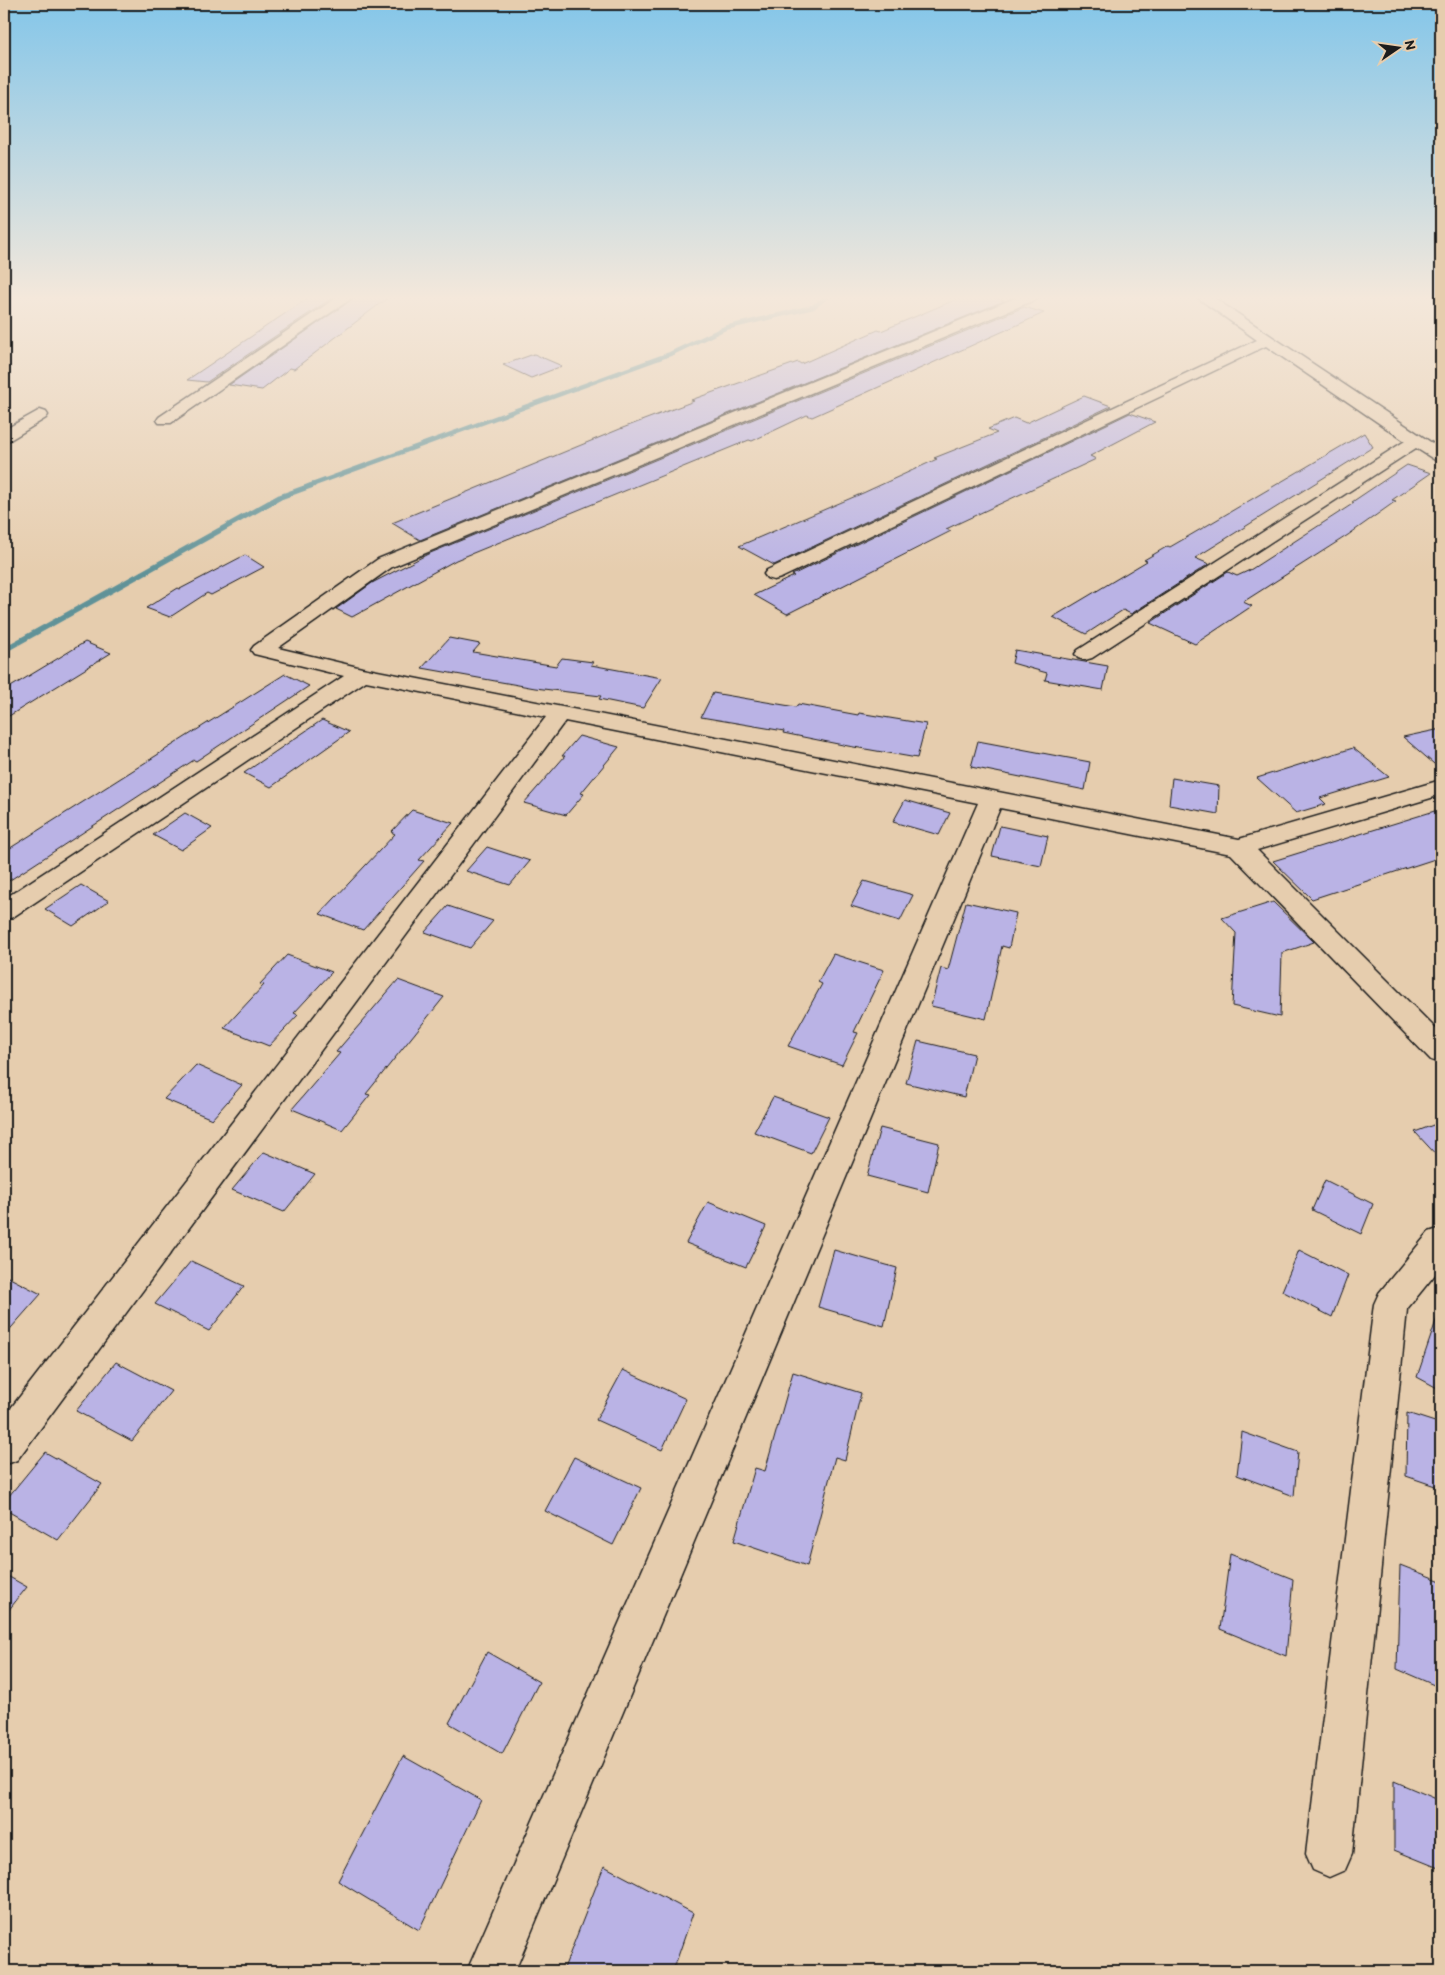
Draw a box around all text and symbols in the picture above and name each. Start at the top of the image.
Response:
north arrow [1372,22,1422,72]
text: N [1401,39,1420,52]

